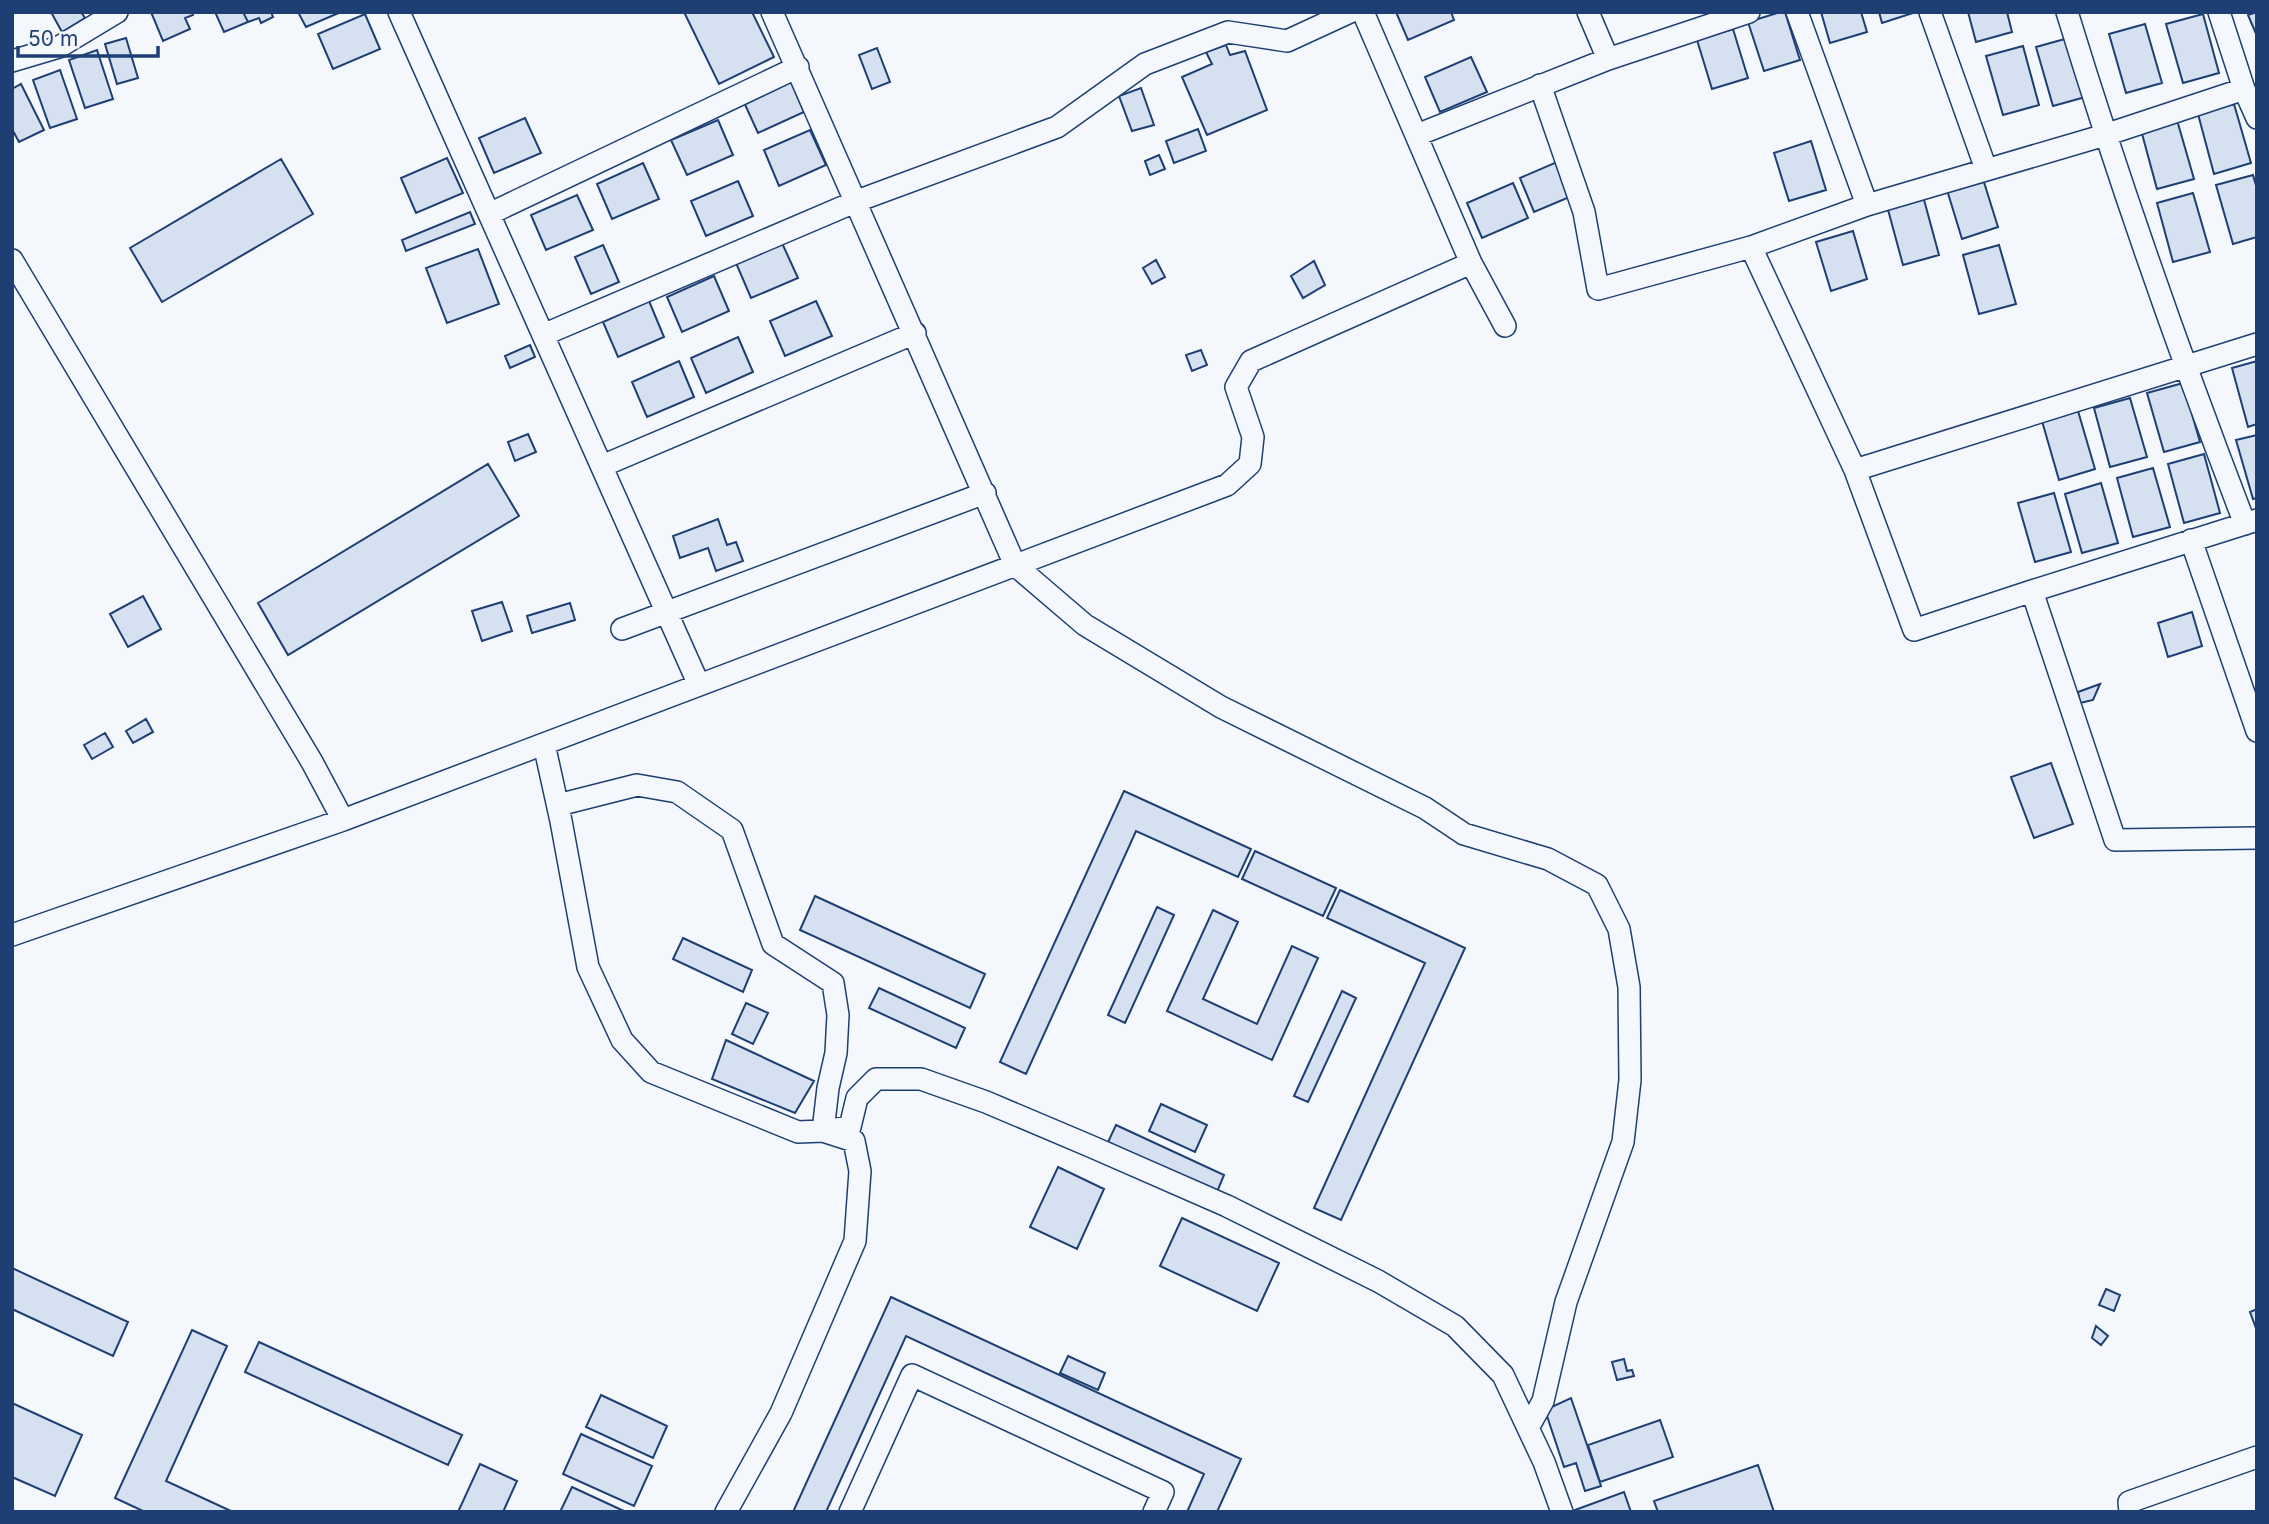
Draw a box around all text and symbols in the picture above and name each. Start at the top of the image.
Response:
scale bar [18,14,158,58]
text: 50 m [28,26,78,51]

